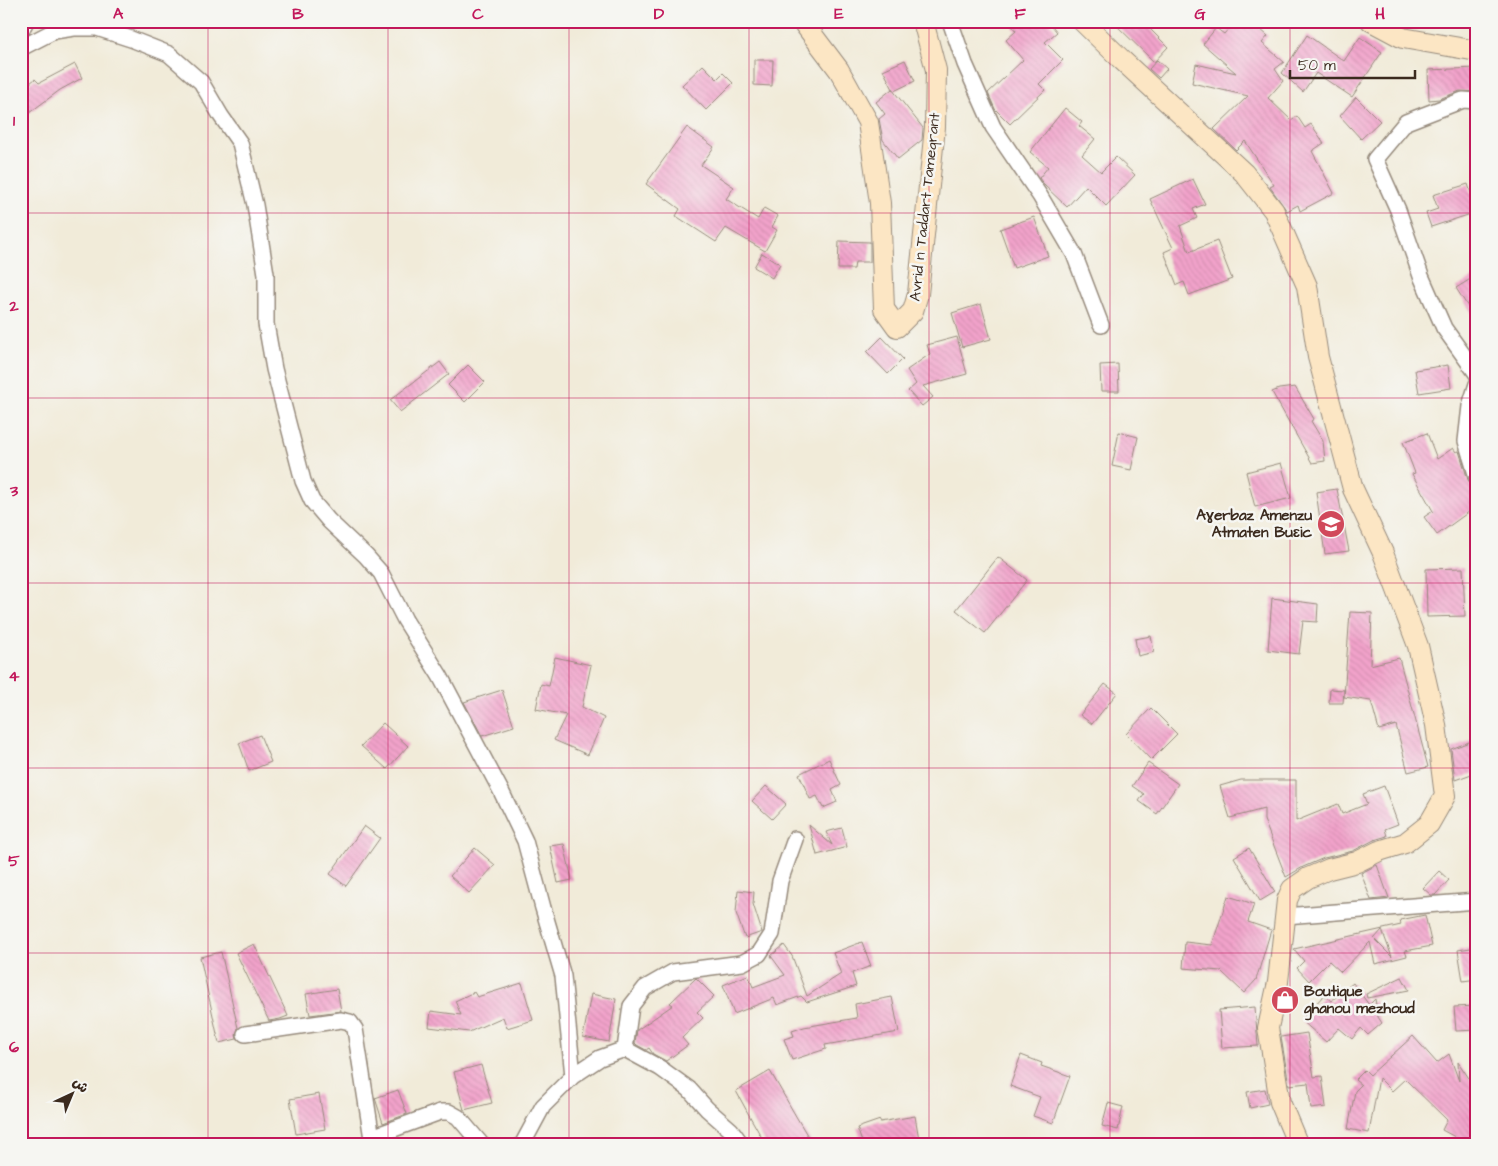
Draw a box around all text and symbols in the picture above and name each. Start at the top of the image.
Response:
text: A [113,3,124,25]
text: B [292,3,304,25]
text: C [472,3,484,25]
text: D [654,3,665,25]
text: E [834,3,844,25]
text: F [1014,3,1026,25]
text: G [1194,3,1206,25]
text: H [1375,3,1385,25]
scale bar [1290,48,1416,80]
text: 50 m [1298,55,1336,76]
text: 1 [13,110,16,132]
street label: Avrid n Taddart Tameqrant [905,112,945,302]
text: 2 [8,295,19,317]
text: 3 [9,480,19,502]
place label: Aɣerbaz Amenzu Atmaten Buɛic [1196,505,1313,543]
school or university icon: Aɣerbaz Amenzu Atmaten Buɛic [1316,509,1346,539]
text: 4 [9,665,20,687]
text: 5 [8,850,20,872]
place label: Boutique ghanou mezhoud [1304,981,1415,1021]
shop icon: Boutique ghanou mezhoud [1270,985,1300,1015]
text: 6 [9,1036,19,1058]
north arrow [48,1068,98,1118]
text: ش [68,1073,93,1098]

